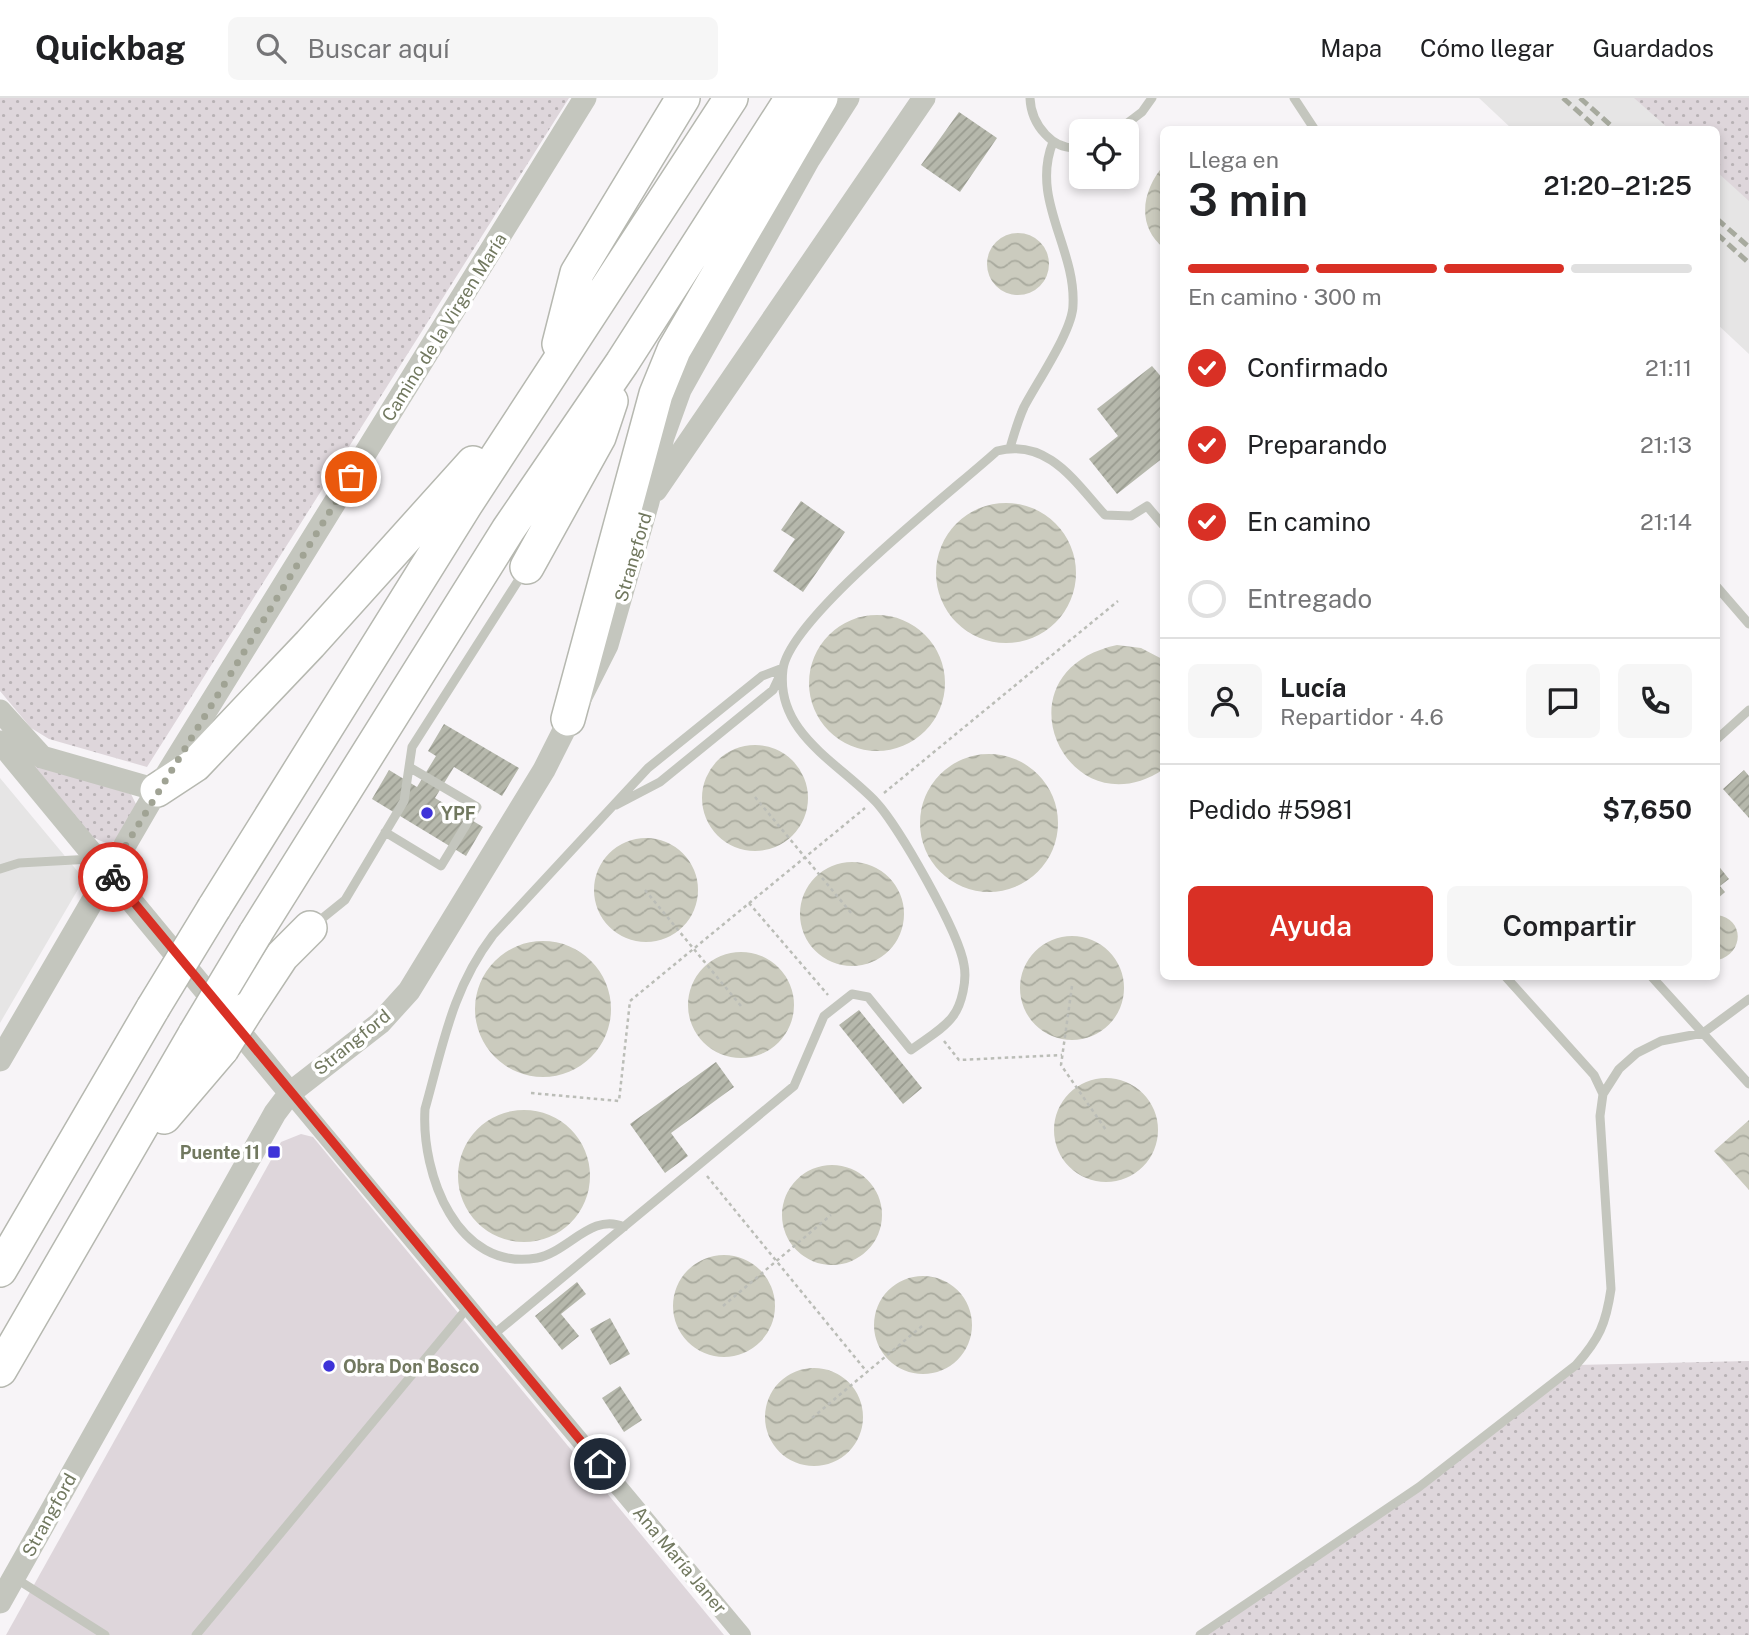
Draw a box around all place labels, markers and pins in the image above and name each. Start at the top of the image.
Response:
pin [321,447,381,507]
place label: YPF [441,803,476,824]
marker: YPF [419,805,435,821]
place label: Puente 11 [180,1142,260,1163]
marker: Puente 11 [266,1144,282,1160]
place label: Obra Don Bosco [343,1356,479,1377]
marker: Obra Don Bosco [321,1358,337,1374]
pin [570,1434,630,1494]

